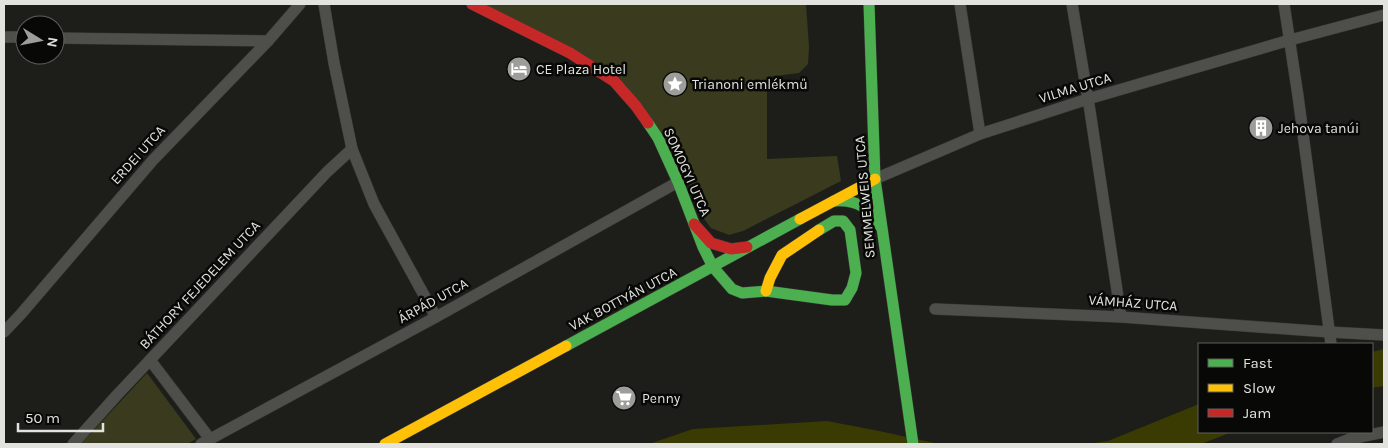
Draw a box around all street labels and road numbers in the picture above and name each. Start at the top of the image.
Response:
street label: VILMA UTCA [1037,69,1113,107]
street label: ERDEI UTCA [107,122,169,188]
street label: SOMOGYI UTCA [660,125,714,219]
street label: SEMMELWEIS UTCA [851,135,879,259]
street label: BÁTHORY FEJEDELEM UTCA [135,217,264,353]
street label: VAK BOTTYÁN UTCA [566,263,680,335]
street label: ÁRPÁD UTCA [395,274,471,327]
street label: VÁMHÁZ UTCA [1088,290,1178,315]

